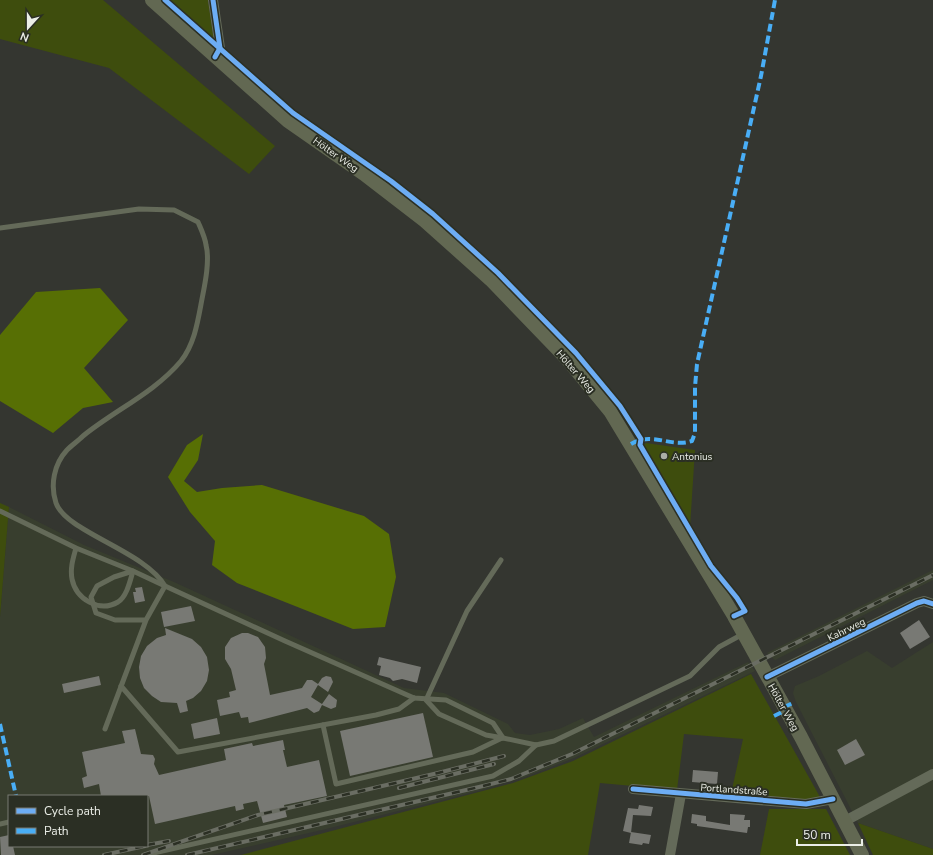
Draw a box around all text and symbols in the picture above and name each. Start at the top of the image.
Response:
north arrow [8,8,48,48]
text: N [18,28,31,45]
street label: Hölter Weg [310,134,361,176]
street label: Hölter Weg [553,347,598,396]
place label: Antonius [672,450,713,464]
marker: Antonius [659,451,669,461]
street label: Kahrweg [825,615,868,645]
street label: Hölter Weg [764,681,802,734]
street label: Portlandstraße [700,781,768,799]
legend [8,795,148,847]
text: Cycle path [44,803,101,819]
scale bar [797,821,862,847]
text: Path [44,823,69,839]
text: 50 m [803,827,831,843]

